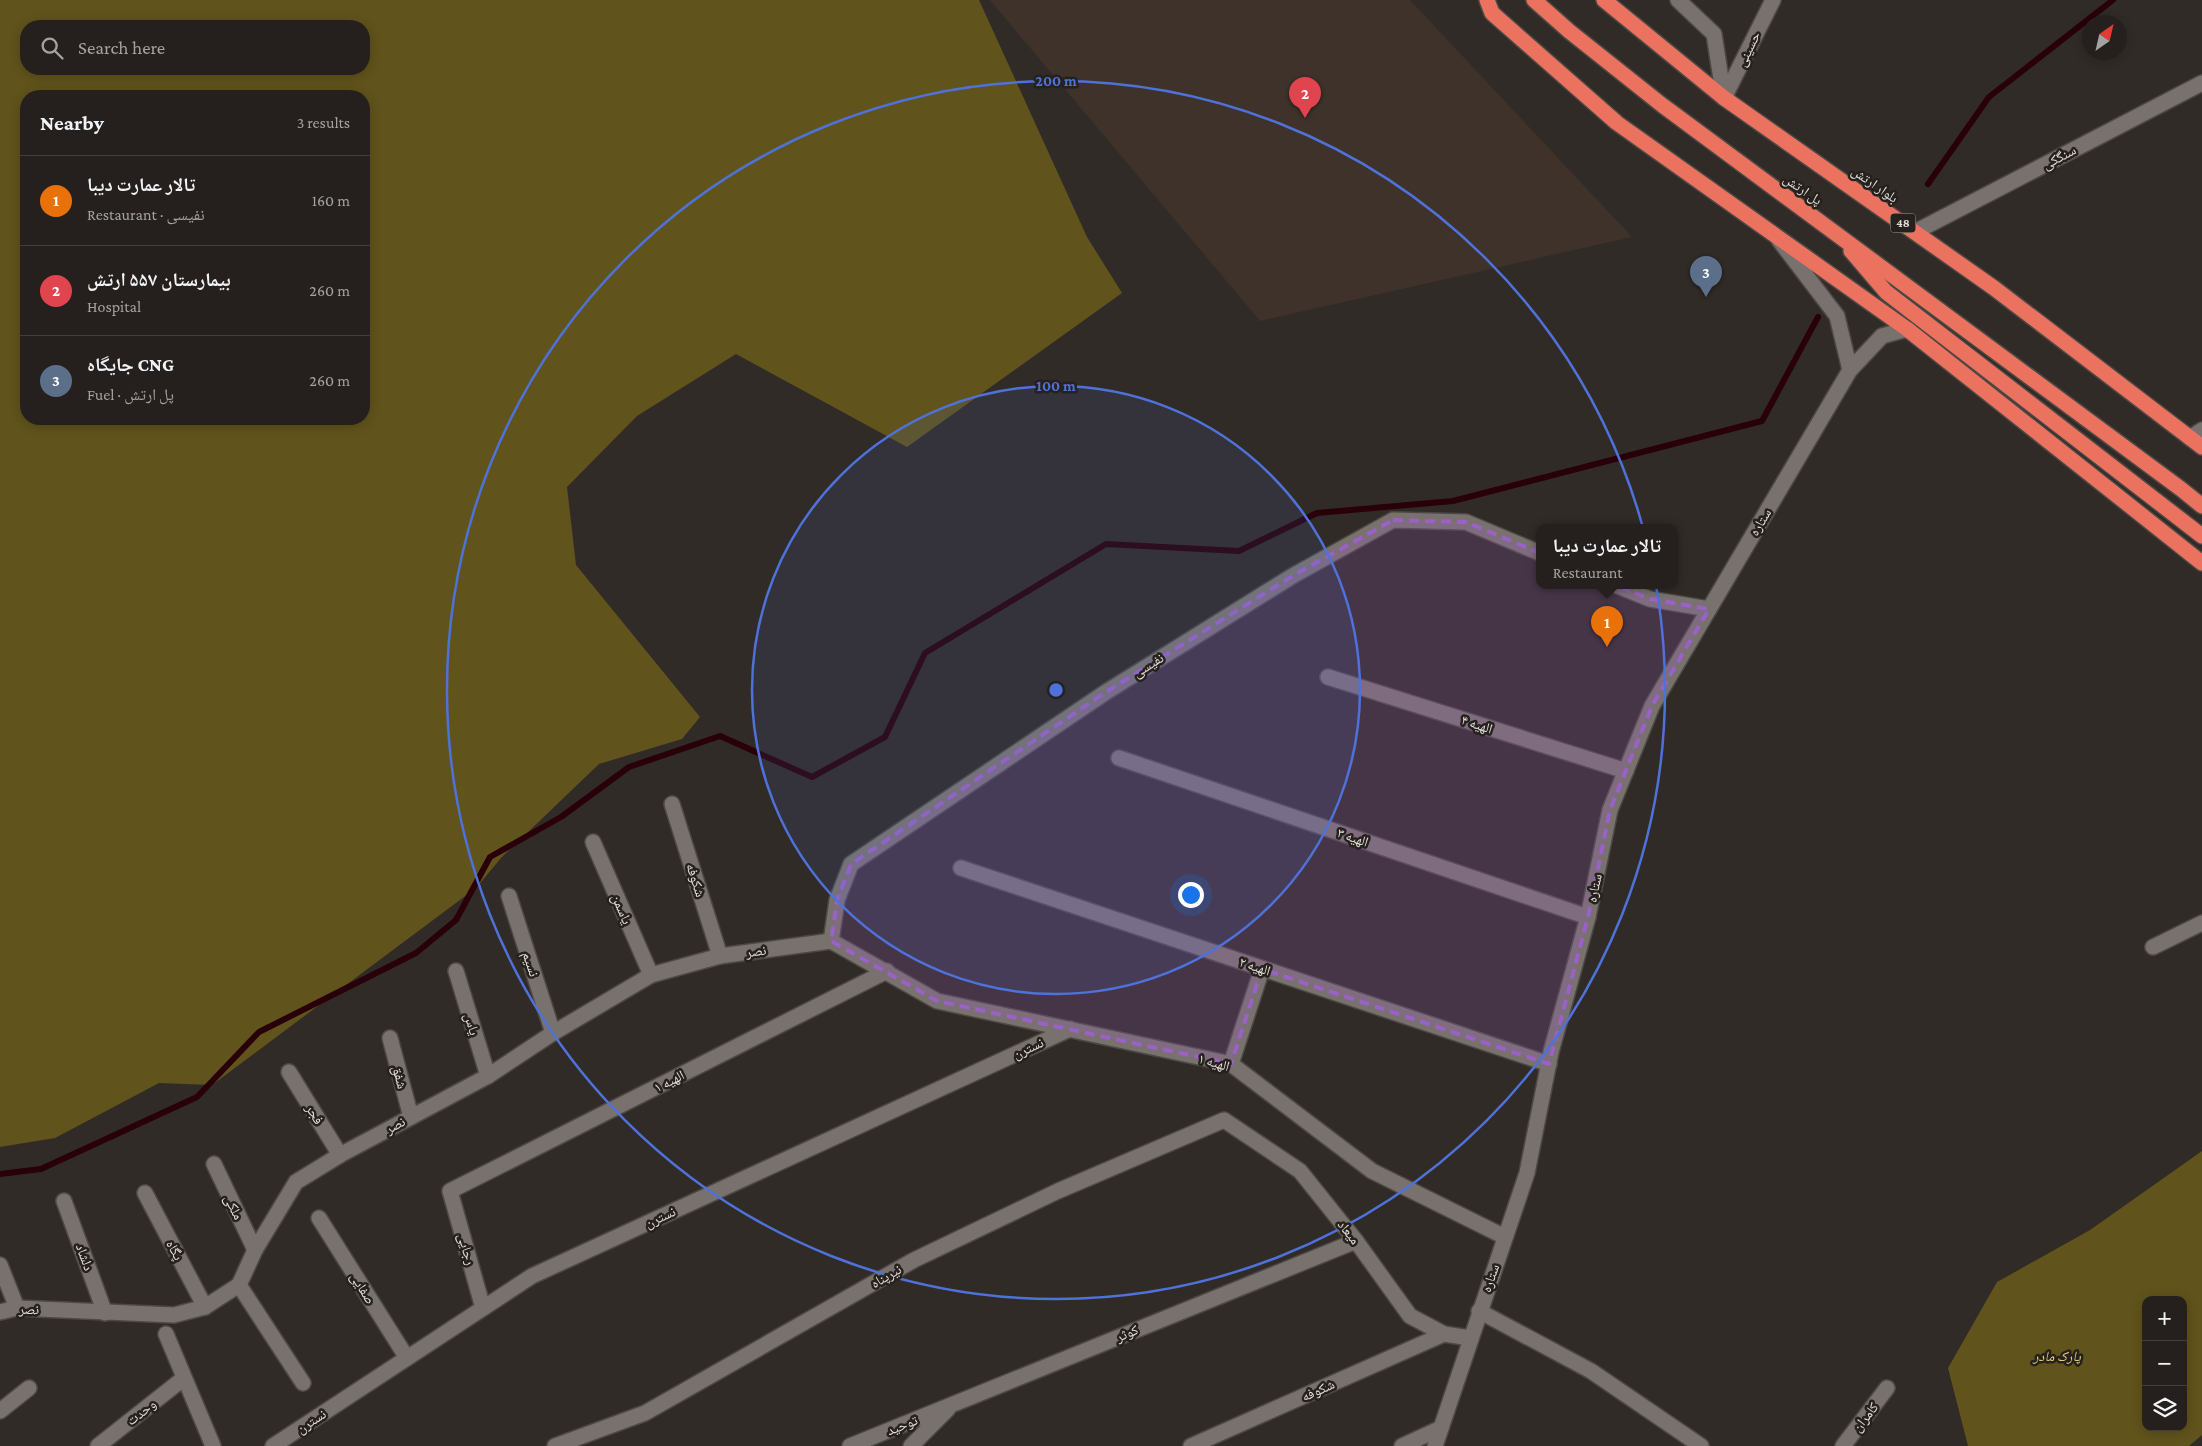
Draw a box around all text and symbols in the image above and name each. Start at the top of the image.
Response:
north arrow [2082,15,2127,60]
search box [20,20,370,75]
street label: حسینی [1733,29,1764,70]
icon: search [38,34,66,62]
text: Search here [78,37,165,58]
text: 200 m [1035,73,1077,89]
pin: 2 [1289,77,1321,118]
text: Nearby [40,111,104,135]
text: 3 results [297,114,350,131]
street label: سنگکی [2039,142,2079,173]
street label: بلوار ارتش [1848,162,1901,207]
street label: پل ارتش [1780,170,1826,209]
text: تالار عمارت دیبا [87,174,195,195]
text: 1 [53,192,59,209]
text: 160 m [312,192,350,209]
text: Restaurant · نفیسی [87,206,205,223]
road number: 48 [1890,214,1916,232]
pin: 3 [1690,256,1722,297]
text: بیمارستان ۵۵۷ ارتش [87,269,231,290]
text: 2 [52,282,60,299]
text: 260 m [309,282,350,299]
text: Hospital [87,298,141,315]
text: جایگاه CNG [87,354,174,375]
text: 3 [52,372,60,389]
text: 260 m [309,372,350,389]
text: 100 m [1036,378,1076,394]
text: Fuel · پل ارتش [87,386,174,403]
street label: ستاره [1746,505,1775,539]
popup [1536,524,1678,589]
text: تالار عمارت دیبا [1553,535,1661,556]
text: Restaurant [1553,564,1623,581]
pin: 1 [1591,606,1623,647]
street label: نفیسی [1130,649,1167,681]
centre of rings [1047,681,1065,699]
street label: الهیه ۴ [1459,711,1495,737]
street label: الهیه ۳ [1335,824,1371,850]
street label: شکوفه [682,861,709,899]
street label: ستاره [1583,872,1606,904]
your location [1178,882,1204,908]
street label: یاسمن [608,891,636,927]
street label: نصر [744,942,767,961]
street label: نسیم [518,949,543,979]
street label: الهیه ۲ [1237,953,1273,979]
street label: یاس [460,1011,483,1038]
street label: نسترن [1010,1034,1046,1063]
street label: الهیه ۱ [1196,1050,1232,1074]
street label: شفق [387,1064,411,1091]
street label: الهیه ۱ [651,1067,687,1096]
street label: فجر [301,1100,327,1128]
street label: نصر [381,1113,408,1138]
street label: ملکی [220,1192,247,1223]
street label: نسترن [642,1203,678,1232]
street label: میعاد [1334,1217,1363,1248]
street label: رجایی [454,1231,479,1267]
street label: پگاه [162,1237,187,1263]
street label: دلشاد [73,1241,97,1273]
street label: نیرپناه [868,1261,905,1292]
street label: ستاره [1478,1262,1503,1295]
street label: صفایی [346,1269,379,1307]
map controls [2142,1296,2187,1431]
button: + [2142,1296,2187,1341]
street label: نصر [18,1301,39,1318]
street label: کوثر [1112,1321,1141,1346]
button: − [2142,1341,2187,1386]
park label: پارک مادر [2032,1348,2081,1365]
street label: شکوفه [1299,1376,1337,1405]
button: layers [2142,1386,2187,1431]
street label: وحدت [123,1396,160,1429]
street label: کامران [1849,1399,1882,1436]
street label: نسترن [293,1405,329,1437]
street label: توحید [884,1412,920,1439]

